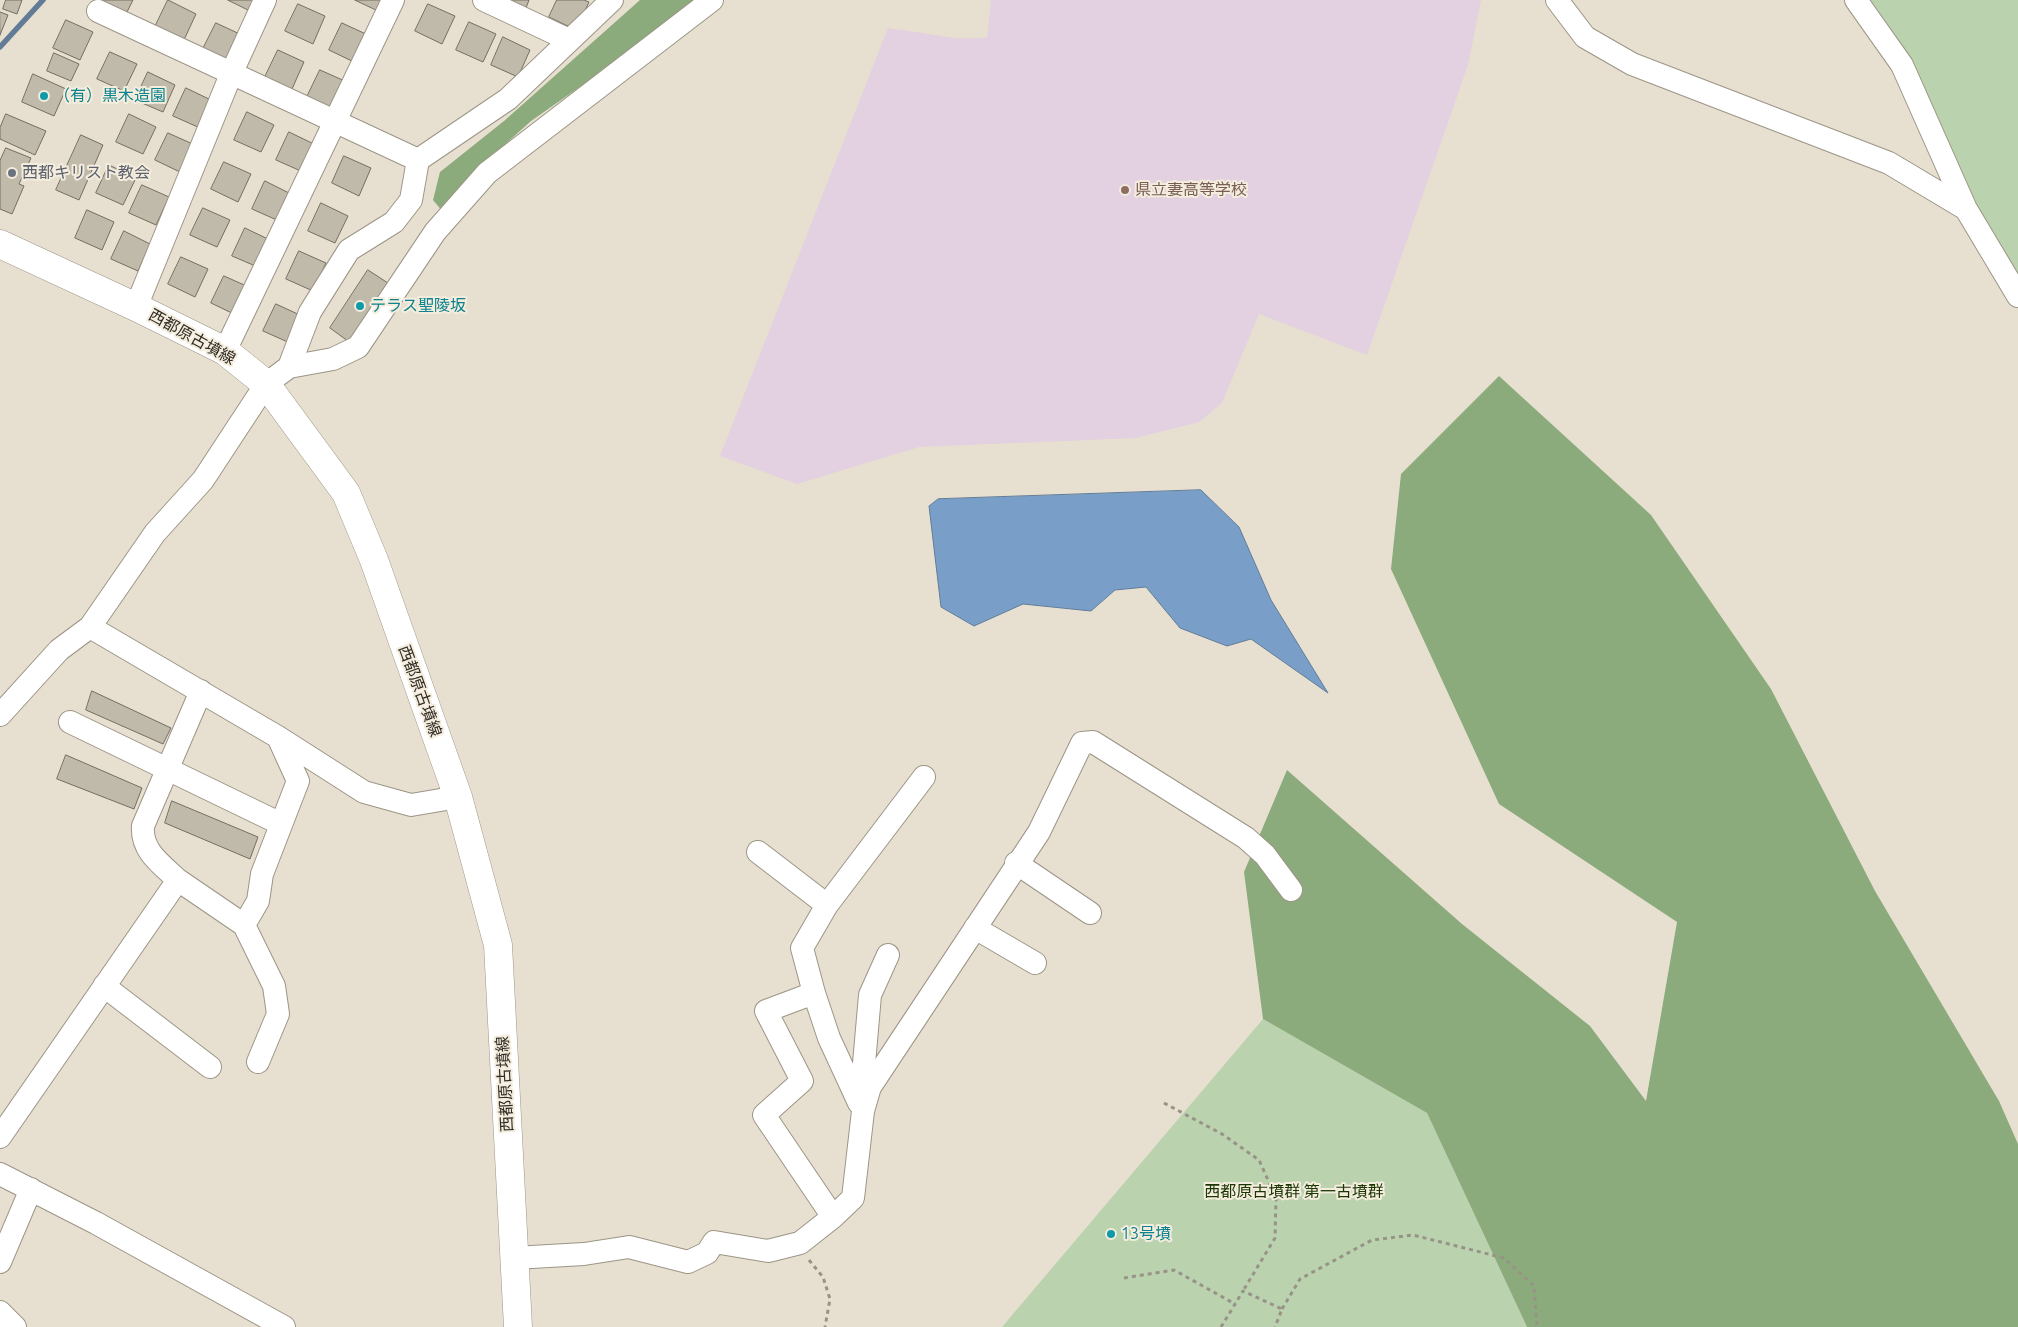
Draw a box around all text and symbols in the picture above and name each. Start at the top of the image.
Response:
place label: （有）黒木造園 [54,86,166,106]
marker: （有）黒木造園 [38,90,50,102]
place label: 西都キリスト教会 [22,163,150,183]
marker: 西都キリスト教会 [6,167,18,179]
place label: 県立妻高等学校 [1135,180,1247,200]
marker: 県立妻高等学校 [1119,184,1131,196]
place label: テラス聖陵坂 [370,296,466,316]
marker: テラス聖陵坂 [354,300,366,312]
street label: 西都原古墳線 [145,305,239,369]
street label: 西都原古墳線 [395,643,445,739]
street label: 西都原古墳線 [493,1036,517,1132]
park label: 西都原古墳群 第一古墳群 [1204,1182,1384,1202]
place label: 13号墳 [1121,1224,1171,1244]
marker: 13号墳 [1105,1228,1117,1240]

